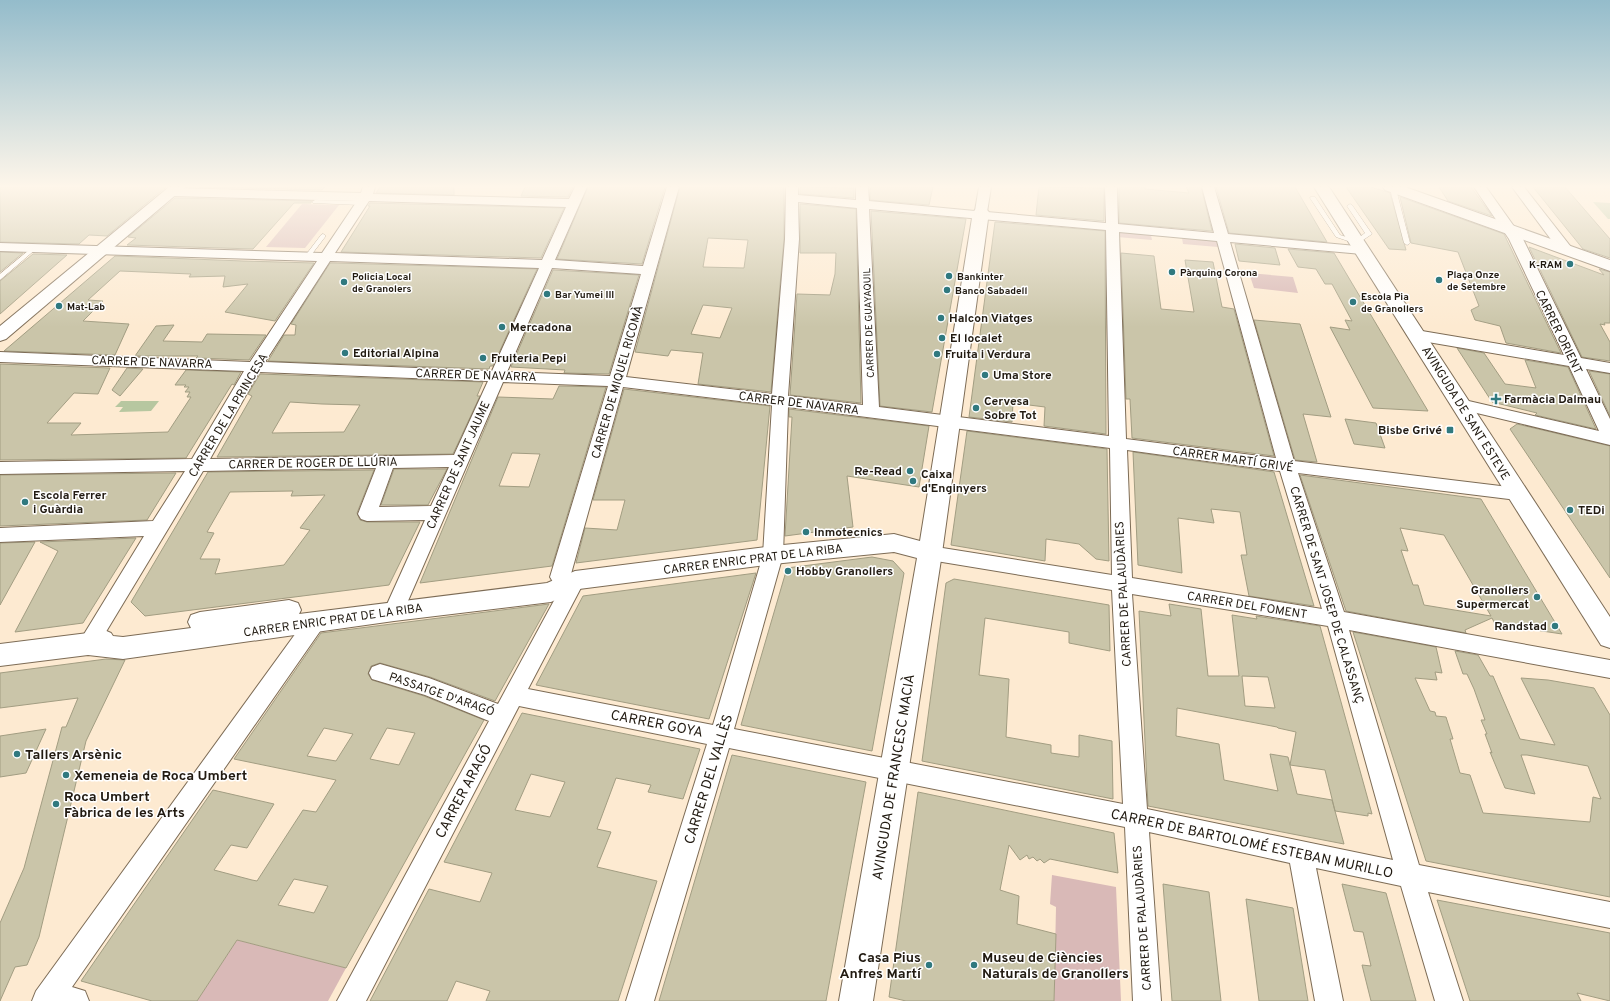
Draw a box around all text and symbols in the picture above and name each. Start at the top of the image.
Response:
place label: K-RAM [1529,259,1562,272]
marker: K-RAM [1565,259,1575,269]
street label: CARRER DE GUAYAQUIL [861,267,878,378]
marker: Pàrquing Corona [1167,267,1177,277]
place label: Pàrquing Corona [1180,267,1257,280]
place label: Plaça Onze de Setembre [1447,269,1506,294]
place label: Policia Local de Granolers [352,271,412,296]
marker: Bankinter [944,271,954,281]
place label: Bankinter [957,271,1004,284]
marker: Plaça Onze de Setembre [1434,275,1444,285]
marker: Policia Local de Granolers [339,277,349,287]
marker: Banco Sabadell [942,285,952,295]
place label: Banco Sabadell [955,285,1028,298]
street label: CARRER ORIENT [1531,288,1585,377]
marker: Bar Yumei III [542,289,552,299]
place label: Bar Yumei III [555,289,614,302]
place label: Escola Pia de Granollers [1361,291,1423,316]
marker: Escola Pia de Granollers [1348,297,1358,307]
marker: Mat-Lab [54,301,64,311]
place label: Mat-Lab [67,301,105,314]
street label: CARRER DE MIQUEL RICOMÀ [588,304,648,461]
place label: Halcon Viatges [949,311,1033,327]
marker: Halcon Viatges [936,313,946,323]
place label: Mercadona [510,320,572,336]
marker: Mercadona [497,322,507,332]
place label: El localet [950,331,1003,347]
marker: El localet [937,333,947,343]
street label: AVINGUDA DE SANT ESTEVE [1417,344,1513,483]
place label: Editorial Alpina [353,346,439,362]
place label: Fruita i Verdura [945,347,1031,363]
marker: Editorial Alpina [340,348,350,358]
marker: Fruita i Verdura [932,349,942,359]
street label: CARRER DE LA PRINCESA [185,351,272,480]
place label: Fruiteria Pepi [491,351,566,367]
street label: CARRER DE NAVARRA [91,353,213,373]
marker: Fruiteria Pepi [478,353,488,363]
street label: CARRER DE NAVARRA [415,366,537,386]
place label: Uma Store [993,368,1052,384]
marker: Uma Store [980,370,990,380]
street label: CARRER DE NAVARRA [738,389,860,419]
place label: Farmàcia Dalmau [1504,392,1601,408]
place label: Cervesa Sobre Tot [984,394,1037,424]
marker: Farmàcia Dalmau [1491,394,1501,404]
street label: CARRER DE SANT JAUME [423,399,494,532]
marker: Cervesa Sobre Tot [971,403,981,413]
place label: Bisbe Grivé [1378,423,1442,439]
marker: Bisbe Grivé [1445,425,1455,435]
street label: CARRER MARTÍ GRIVÉ [1171,444,1294,476]
street label: CARRER DE ROGER DE LLÚRIA [228,455,398,473]
place label: Re-Read [854,464,902,480]
marker: Re-Read [905,466,915,476]
place label: Caixa d'Enginyers [921,467,987,497]
marker: Caixa d'Enginyers [908,476,918,486]
street label: CARRER DE SANT JOSEP DE CALASSANÇ [1285,485,1367,706]
place label: Escola Ferrer i Guàrdia [33,488,107,518]
marker: Escola Ferrer i Guàrdia [20,497,30,507]
place label: TEDi [1578,503,1605,519]
marker: TEDi [1565,505,1575,515]
street label: CARRER DE PALAUDÀRIES [1112,521,1136,667]
place label: Inmotecnics [814,525,883,541]
marker: Inmotecnics [801,527,811,537]
street label: CARRER ENRIC PRAT DE LA RIBA [662,541,844,579]
place label: Hobby Granollers [796,564,893,580]
marker: Hobby Granollers [783,566,793,576]
place label: Granollers Supermercat [1456,583,1529,613]
street label: CARRER DEL FOMENT [1186,589,1308,623]
marker: Granollers Supermercat [1532,592,1542,602]
street label: CARRER ENRIC PRAT DE LA RIBA [243,600,424,641]
place label: Randstad [1494,619,1547,635]
marker: Randstad [1550,621,1560,631]
street label: PASSATGE D'ARAGÓ [387,669,497,721]
street label: AVINGUDA DE FRANCESC MACIÀ [869,673,919,882]
street label: CARRER GOYA [609,707,704,742]
street label: CARRER DEL VALLÈS [681,712,737,846]
street label: CARRER ARAGÓ [432,741,496,842]
place label: Tallers Arsènic [25,747,122,764]
marker: Tallers Arsènic [12,749,22,759]
place label: Xemeneia de Roca Umbert [74,768,247,785]
marker: Xemeneia de Roca Umbert [61,770,71,780]
place label: Roca Umbert Fàbrica de les Arts [64,789,185,822]
marker: Roca Umbert Fàbrica de les Arts [51,799,61,809]
street label: CARRER DE BARTOLOMÉ ESTEBAN MURILLO [1109,805,1395,883]
street label: CARRER DE PALAUDÀRIES [1130,845,1156,991]
place label: Casa Pius Anfres Martí [839,950,922,983]
place label: Museu de Ciències Naturals de Granollers [982,950,1129,983]
marker: Casa Pius Anfres Martí [924,960,934,970]
marker: Museu de Ciències Naturals de Granollers [969,960,979,970]

